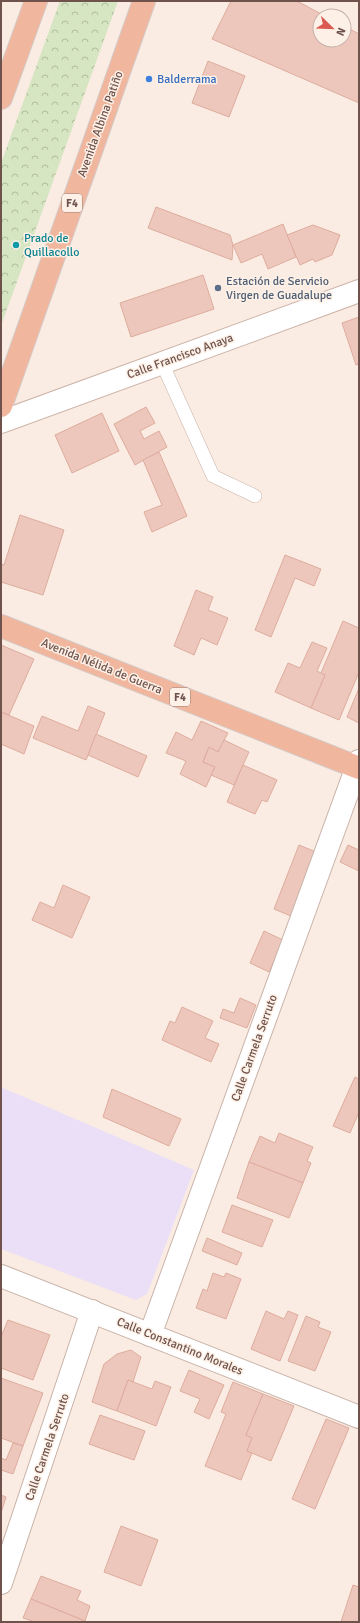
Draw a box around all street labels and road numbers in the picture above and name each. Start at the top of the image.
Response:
street label: Avenida Albina Patiño [74,69,127,179]
road number: F4 [62,194,82,212]
street label: Calle Francisco Anaya [125,330,235,383]
street label: Avenida Nélida de Guerra [39,635,165,698]
road number: F4 [170,688,190,706]
street label: Calle Carmela Serruto [228,993,281,1104]
street label: Calle Constantino Morales [115,1314,245,1379]
street label: Calle Carmela Serruto [22,1391,73,1503]

